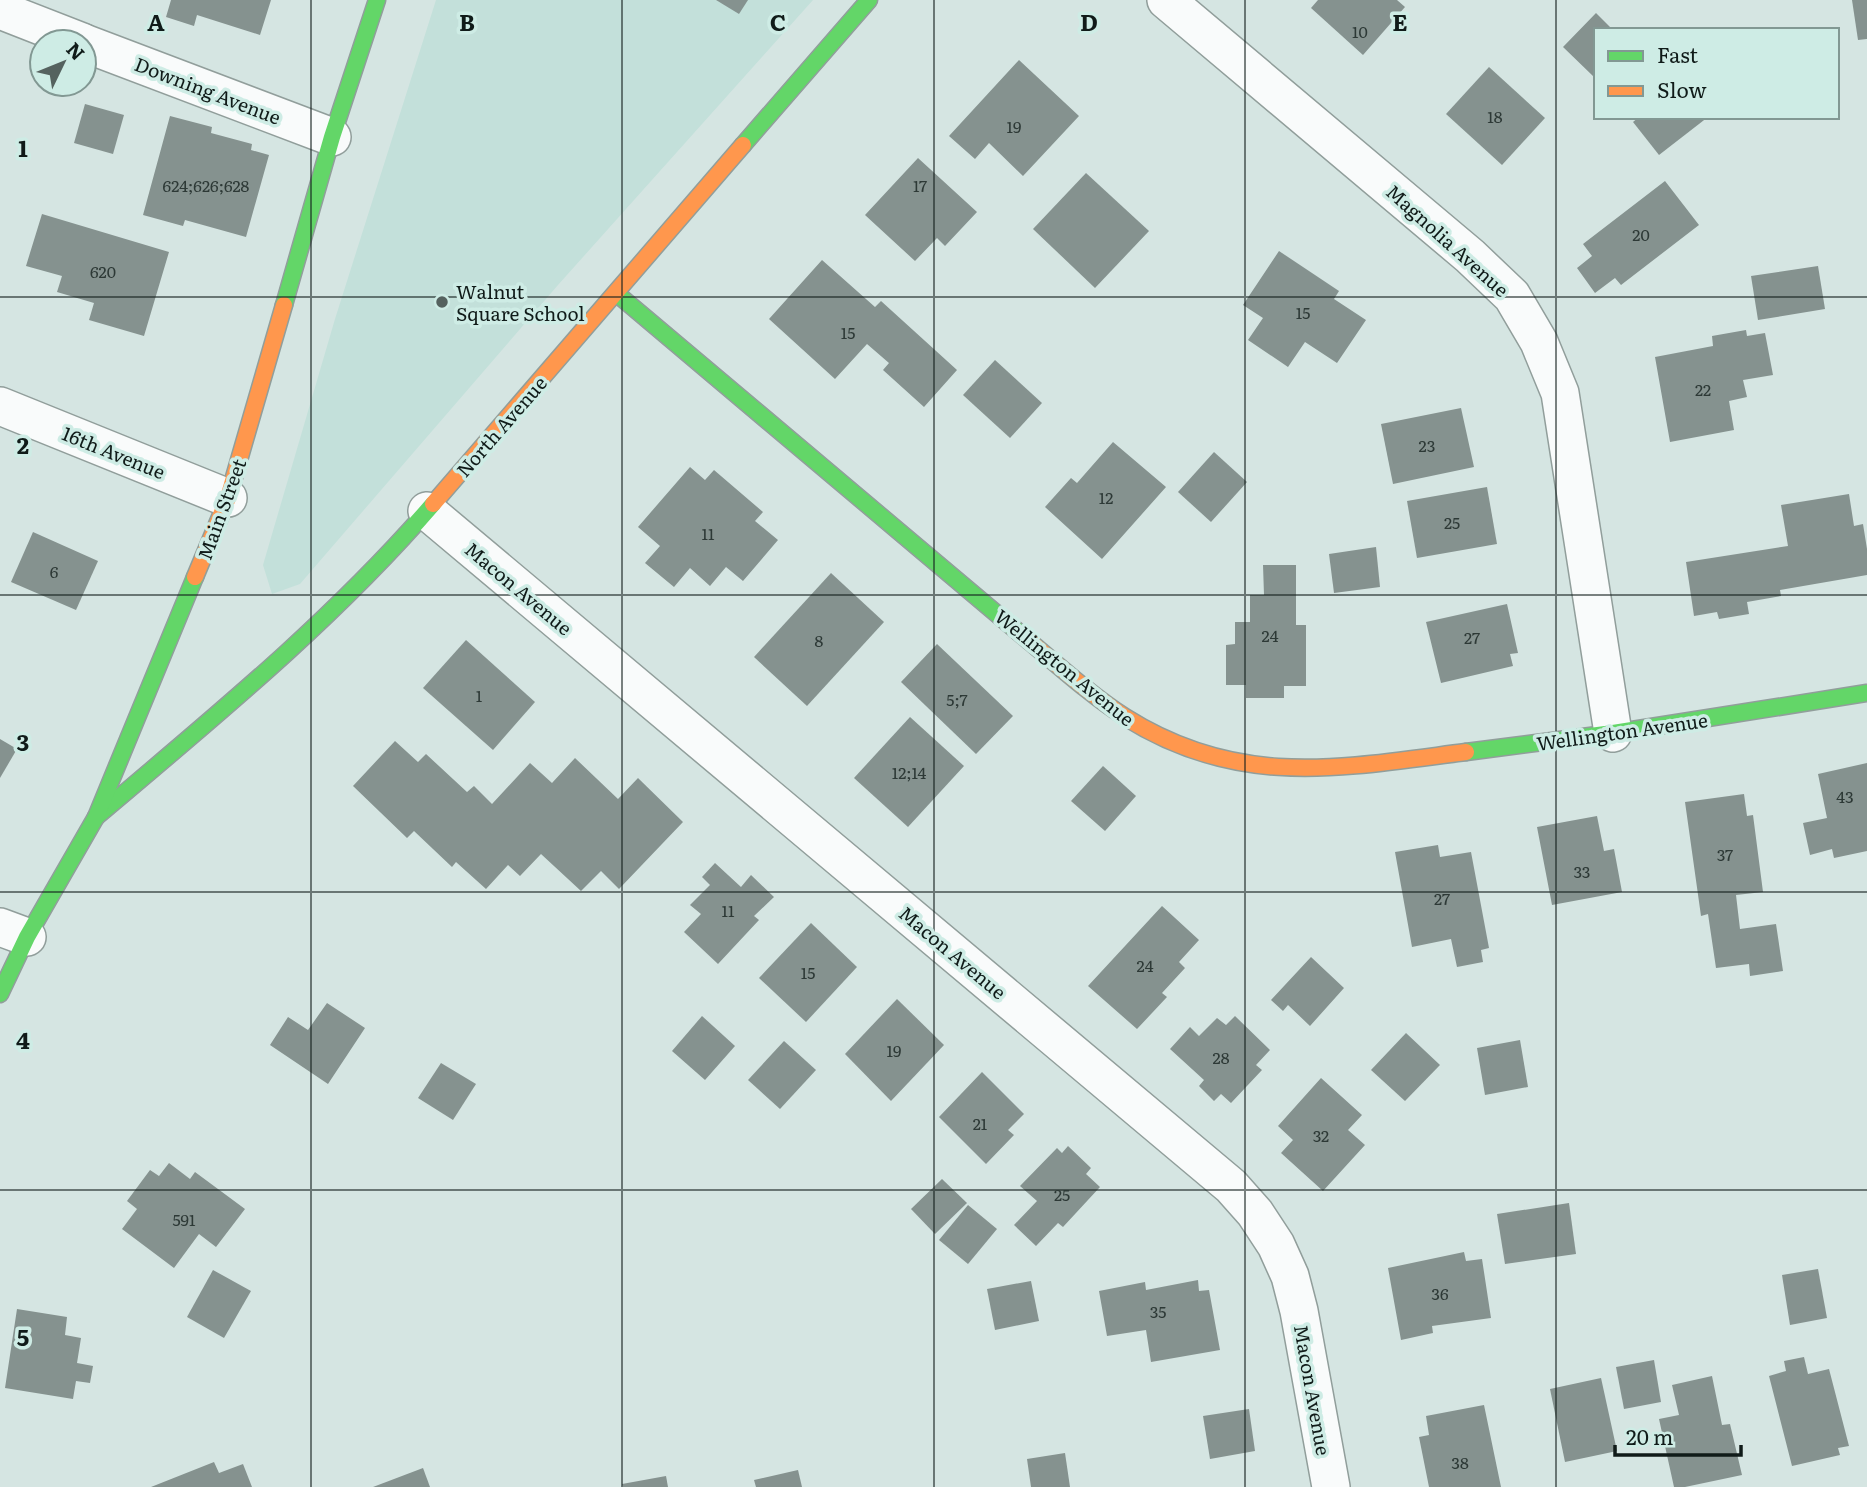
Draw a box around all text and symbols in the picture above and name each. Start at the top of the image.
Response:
text: A [147,4,165,38]
text: B [459,4,475,38]
text: C [770,4,786,38]
text: D [1080,4,1098,38]
text: E [1392,4,1408,38]
house number: 10 [1352,19,1368,43]
north arrow [28,28,98,98]
legend [1594,28,1839,119]
text: N [60,35,92,66]
text: Fast [1657,38,1698,69]
street label: Downing Avenue [131,49,285,131]
text: Slow [1657,73,1707,104]
house number: 18 [1487,104,1503,128]
house number: 19 [1007,114,1021,138]
text: 1 [18,130,28,164]
house number: 624;626;628 [163,173,250,197]
house number: 17 [913,173,927,197]
street label: Magnolia Avenue [1381,177,1516,303]
house number: 20 [1632,222,1650,246]
house number: 620 [90,259,116,283]
place label: Walnut Square School [456,277,585,327]
marker: Walnut Square School [434,294,450,310]
house number: 15 [1296,300,1310,324]
house number: 15 [841,320,855,344]
street label: North Avenue [449,369,553,483]
house number: 22 [1695,377,1711,401]
street label: 16th Avenue [58,419,170,485]
text: 2 [17,427,29,461]
house number: 23 [1419,433,1435,457]
street label: Main Street [190,454,252,564]
house number: 12 [1099,485,1113,509]
house number: 25 [1444,510,1460,534]
house number: 11 [701,521,715,545]
street label: Macon Avenue [459,535,579,641]
house number: 6 [50,559,59,583]
street label: Wellington Avenue [989,602,1141,732]
house number: 24 [1262,623,1279,647]
house number: 27 [1464,625,1480,649]
house number: 8 [815,628,824,652]
house number: 1 [476,683,483,707]
house number: 5;7 [946,687,968,711]
street label: Wellington Avenue [1535,705,1709,757]
text: 3 [17,724,29,758]
house number: 12;14 [892,760,926,784]
house number: 43 [1836,784,1854,808]
house number: 37 [1717,842,1733,866]
house number: 33 [1574,859,1590,883]
house number: 27 [1434,886,1450,910]
house number: 11 [721,898,735,922]
street label: Macon Avenue [893,899,1013,1005]
house number: 24 [1137,953,1154,977]
house number: 15 [801,960,815,984]
text: 4 [16,1022,30,1056]
house number: 19 [887,1038,901,1062]
house number: 28 [1213,1045,1230,1069]
house number: 21 [973,1111,988,1135]
house number: 32 [1313,1123,1329,1147]
house number: 25 [1054,1182,1070,1206]
house number: 591 [172,1207,196,1231]
house number: 36 [1431,1281,1449,1305]
house number: 35 [1150,1299,1166,1323]
text: 5 [17,1319,29,1353]
street label: Macon Avenue [1288,1322,1338,1458]
scale bar [1615,1414,1741,1458]
text: 20 m [1626,1420,1673,1451]
house number: 38 [1451,1450,1469,1474]

